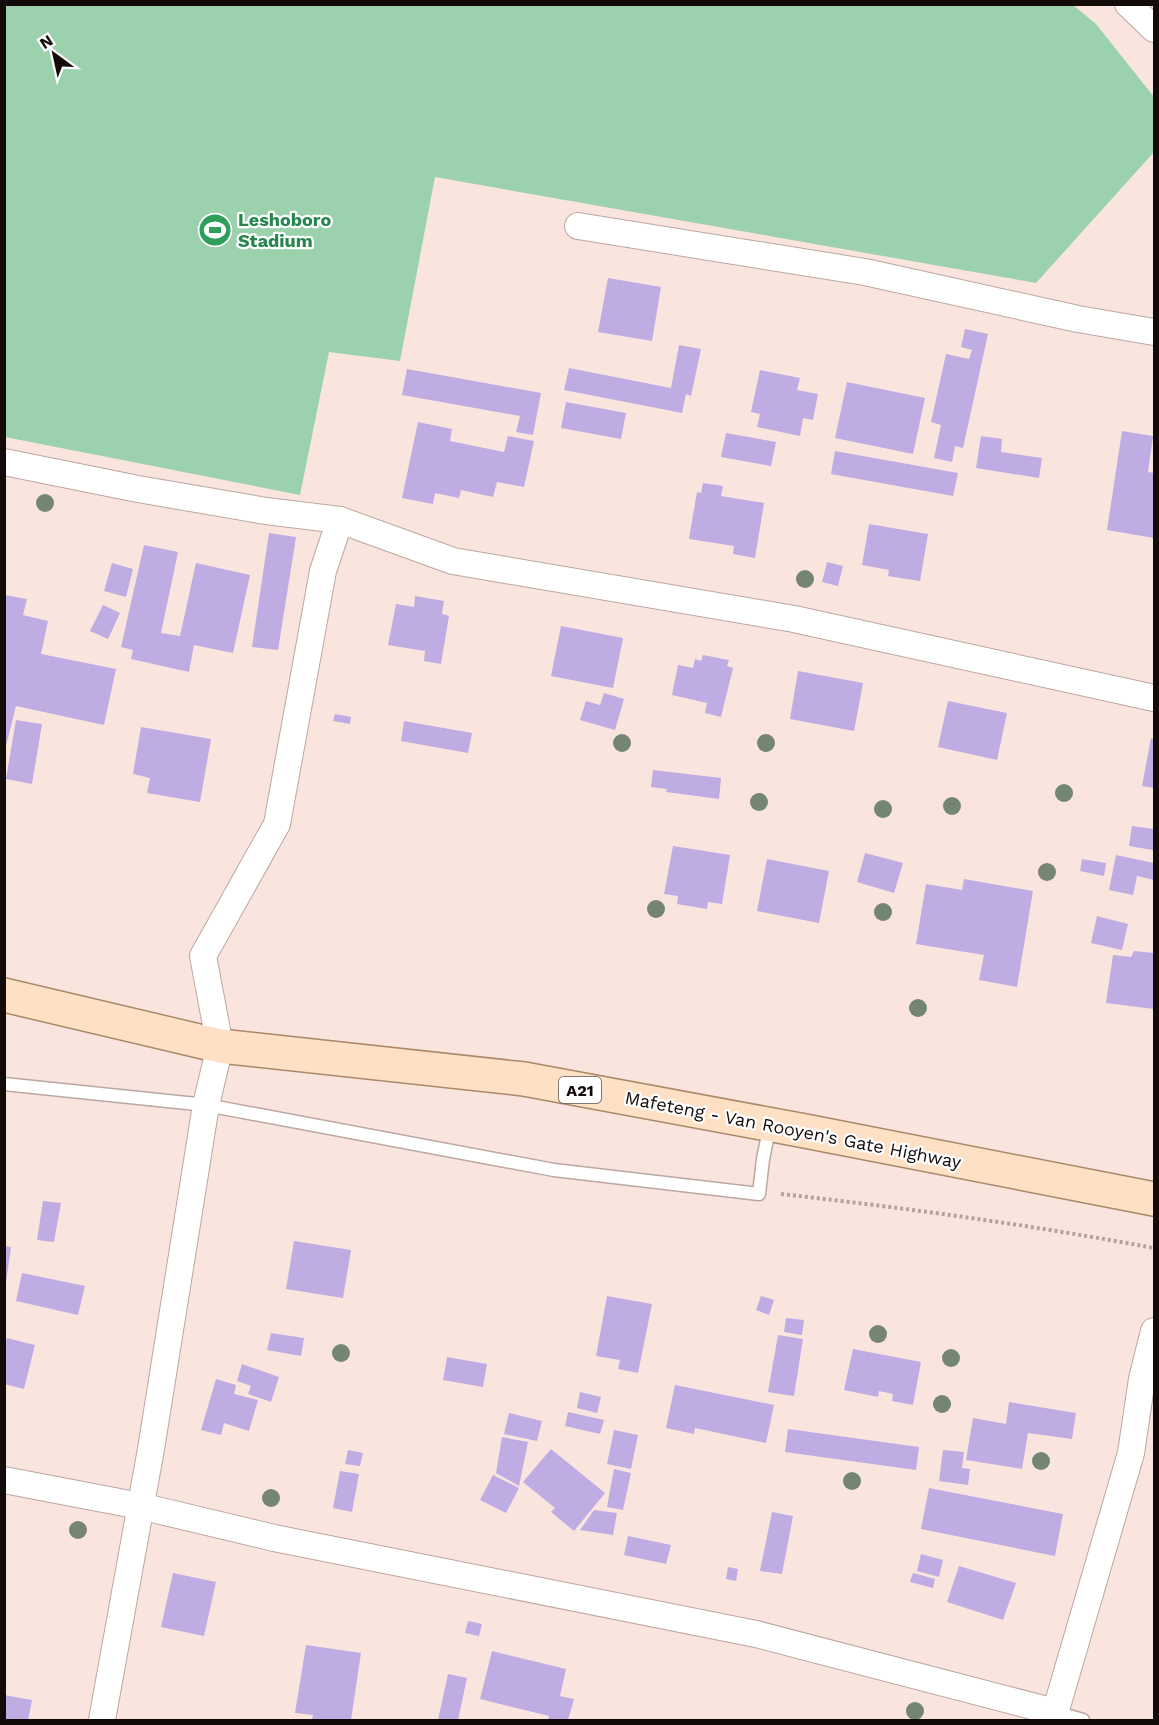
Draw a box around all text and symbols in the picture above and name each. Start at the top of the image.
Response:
north arrow [24,24,84,84]
text: N [36,31,56,53]
place label: Leshoboro Stadium [238,209,331,251]
sports icon: Leshoboro Stadium [197,212,233,248]
road number: A21 [559,1077,601,1103]
street label: Mafeteng - Van Rooyen's Gate Highway [623,1087,964,1173]

